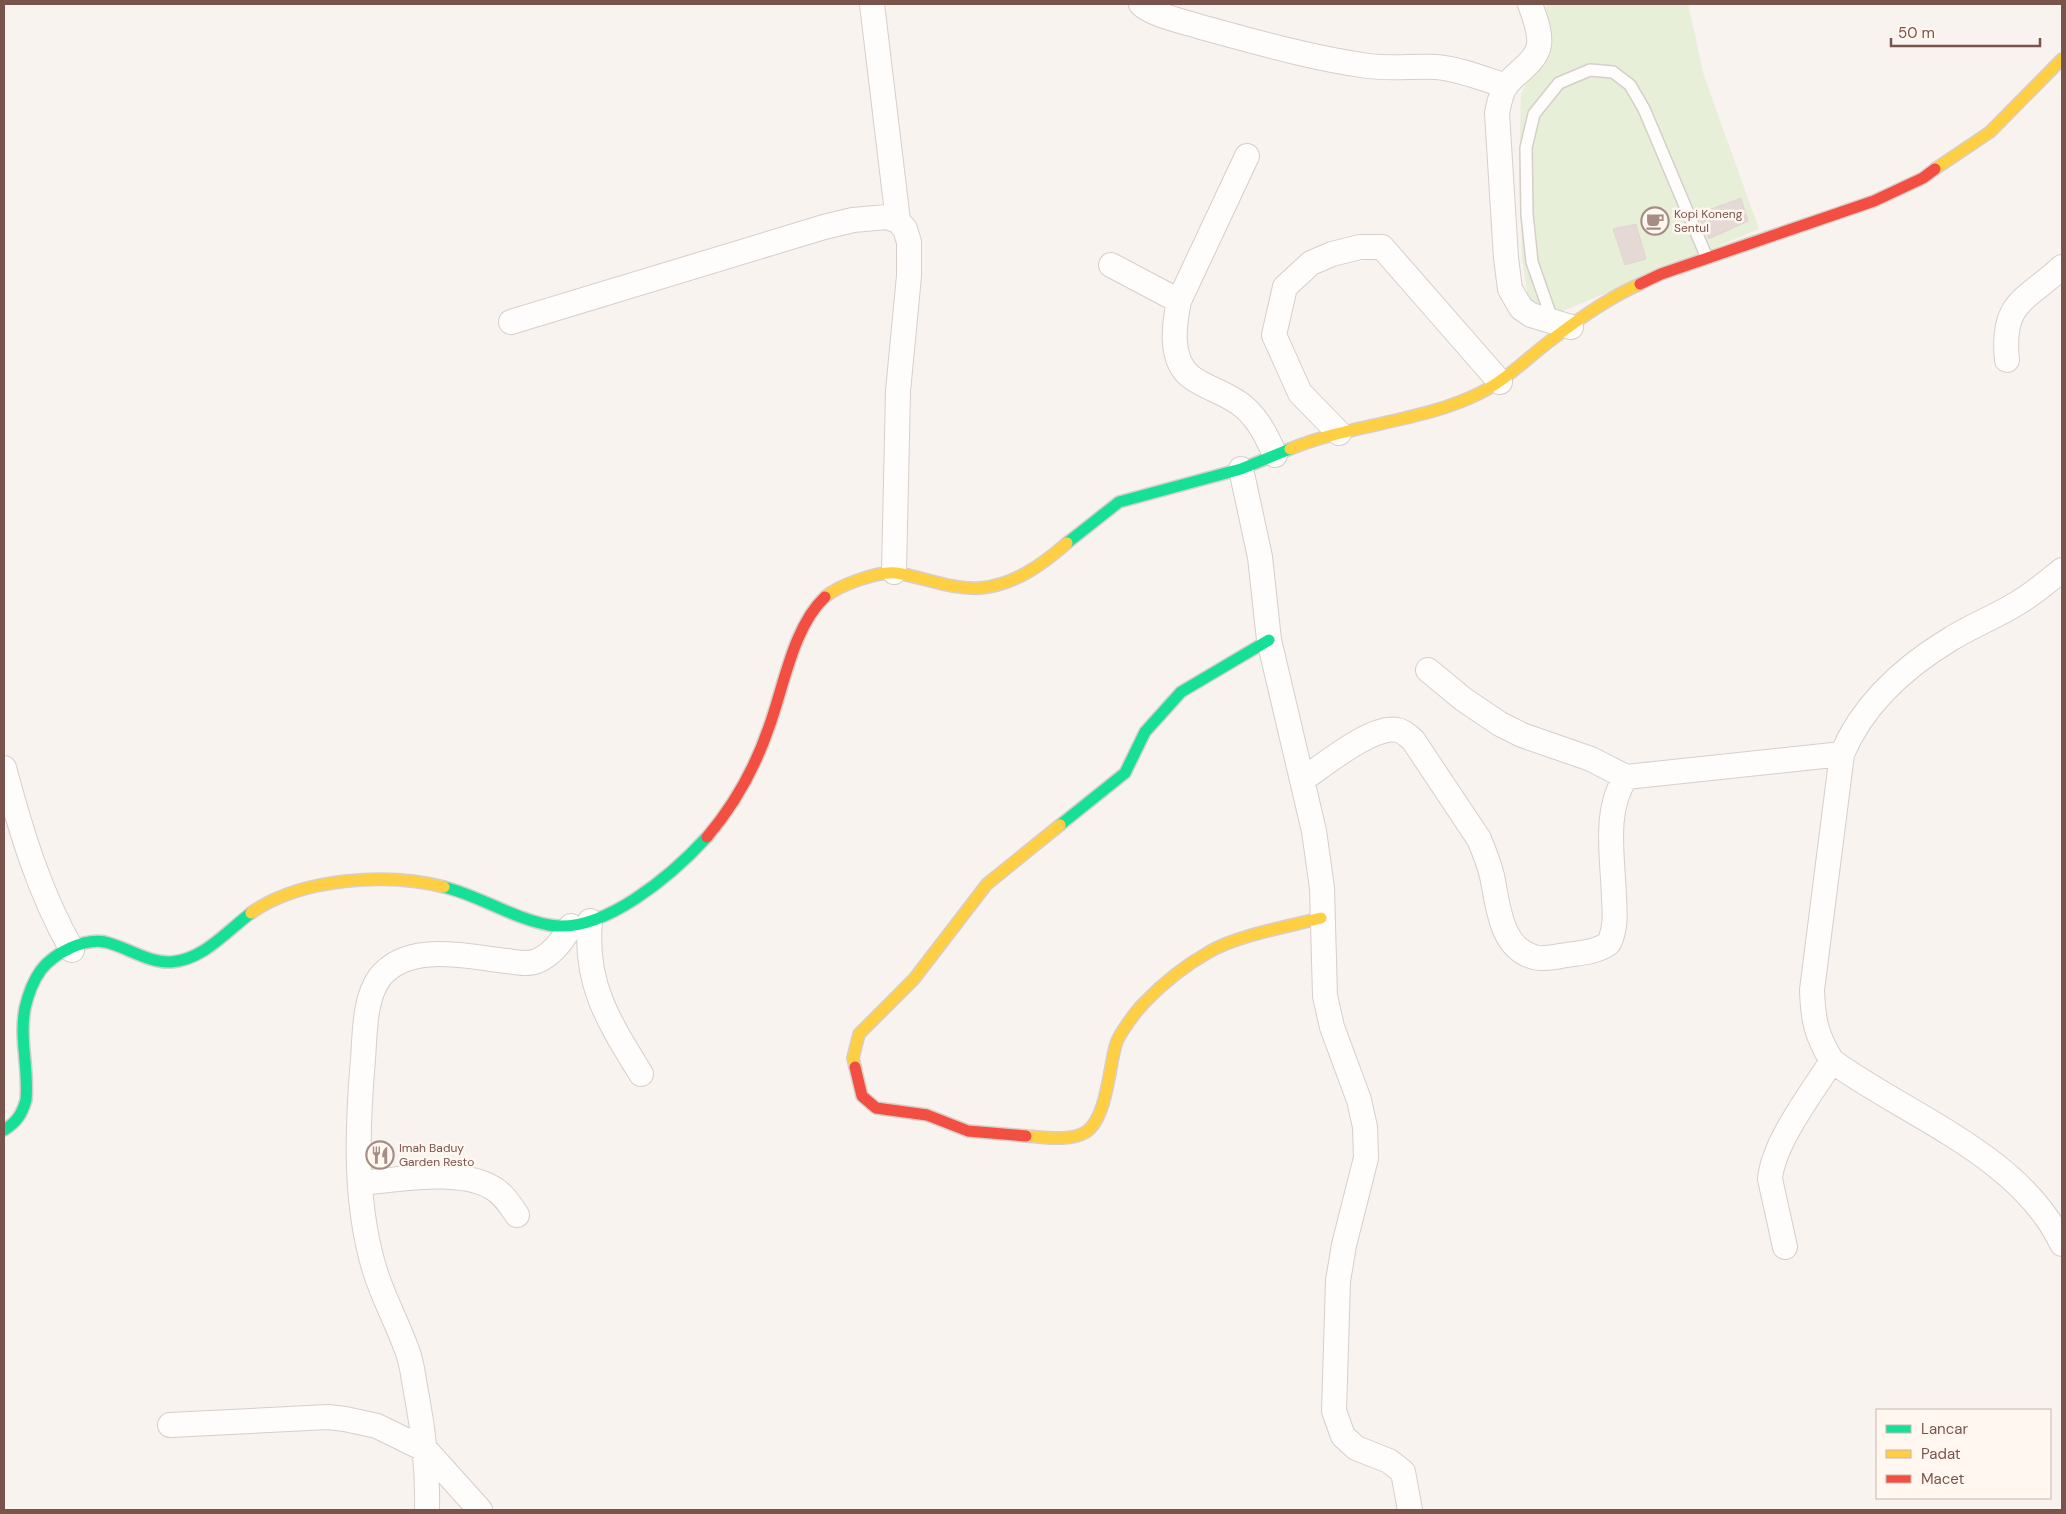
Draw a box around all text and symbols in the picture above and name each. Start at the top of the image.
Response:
scale bar [1891,15,2040,47]
text: 50 m [1898,23,1935,43]
cafe icon: Kopi Koneng Sentul [1640,206,1670,236]
place label: Kopi Koneng Sentul [1674,206,1743,236]
restaurant icon: Imah Baduy Garden Resto [365,1140,395,1170]
place label: Imah Baduy Garden Resto [399,1140,474,1170]
legend [1876,1409,2051,1499]
text: Lancar [1921,1419,1968,1439]
text: Padat [1921,1444,1961,1464]
text: Macet [1921,1469,1965,1489]

